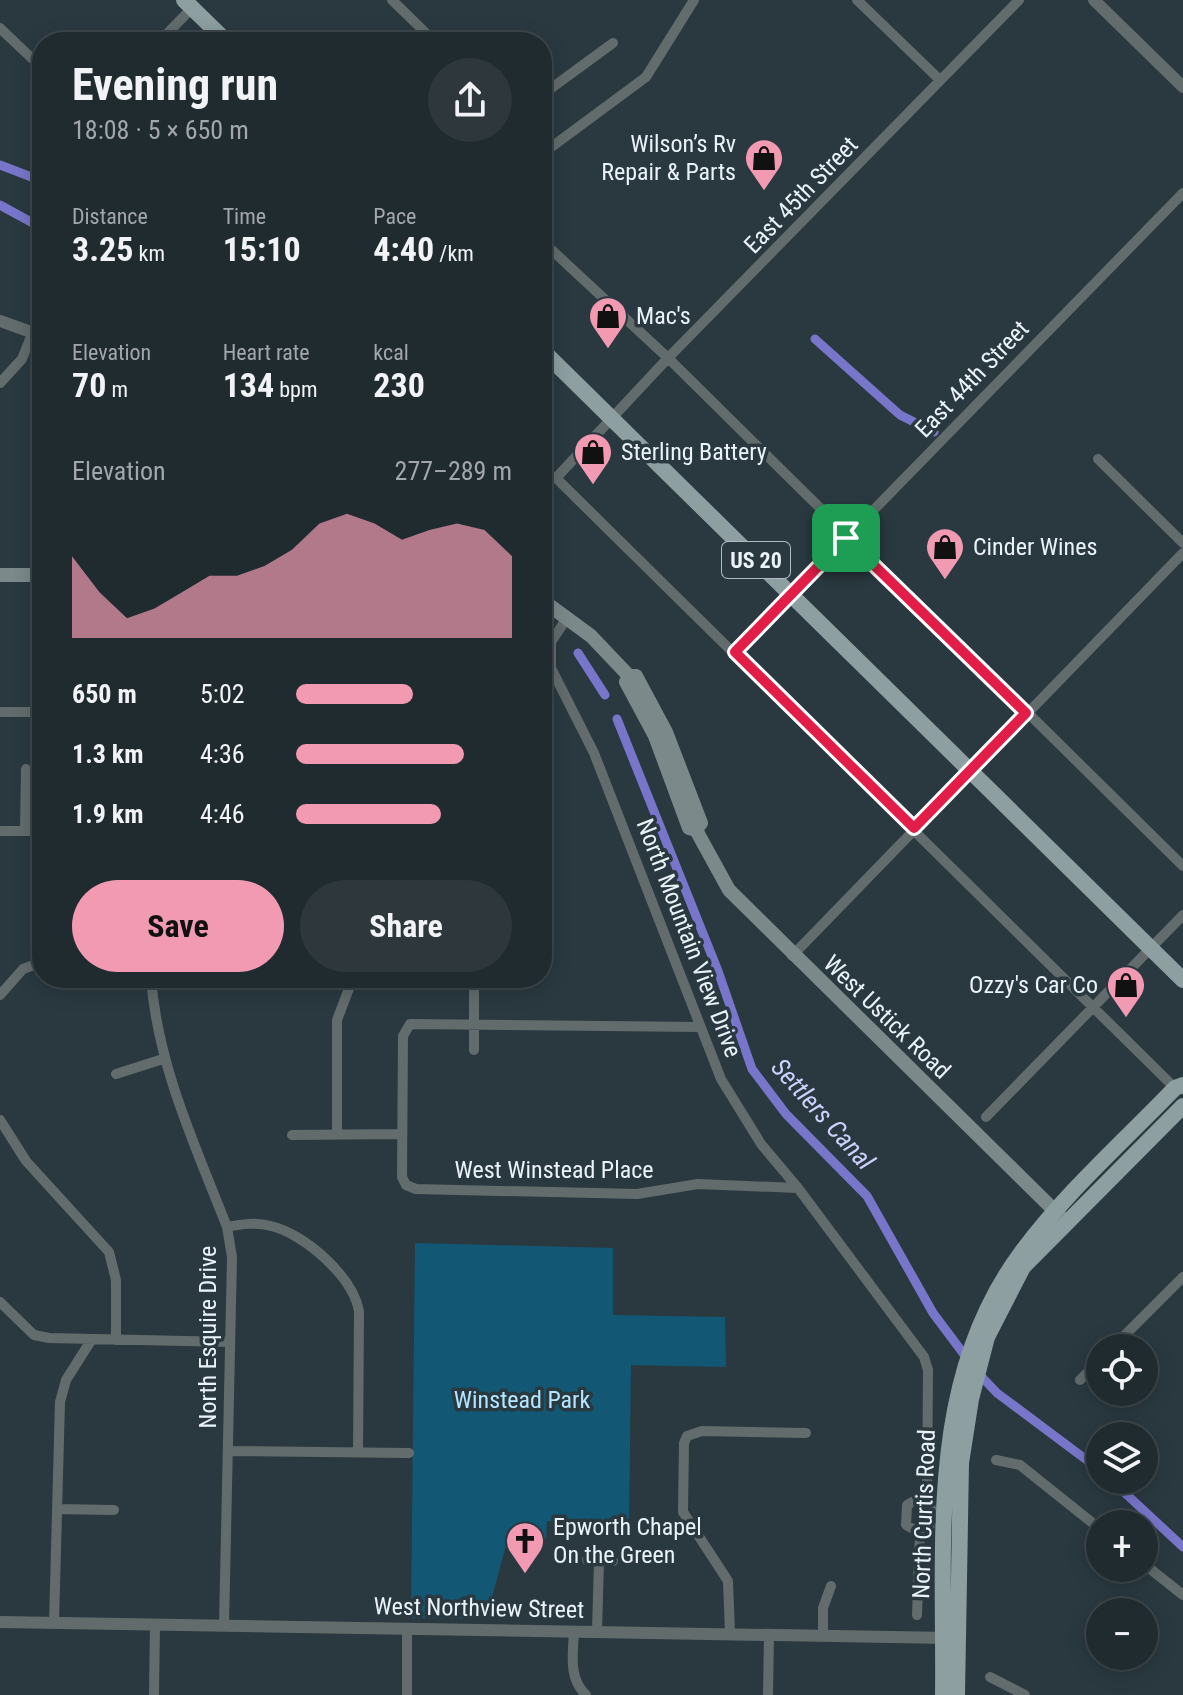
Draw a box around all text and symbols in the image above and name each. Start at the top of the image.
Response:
button: share [428,58,512,142]
text: Evening run [72,59,278,111]
text: 18:08 · 5 × 650 m [72,115,249,145]
place label: Wilson’s Rv Repair & Parts [601,130,736,186]
street label: East 45th Street [738,131,864,259]
shop icon: Wilson’s Rv Repair & Parts [743,137,785,192]
text: Distance [72,204,148,229]
text: Time [223,204,266,229]
text: Pace [373,204,416,229]
text: 3.25 [72,229,133,269]
text: 15:10 [223,229,301,269]
text: 4:40 [373,229,434,269]
text: km [133,241,165,266]
text: /km [434,241,474,266]
shop icon: Mac's [587,295,629,350]
place label: Mac's [636,302,691,330]
street label: East 44th Street [909,315,1035,443]
text: Elevation [72,340,151,365]
text: Heart rate [223,340,310,365]
text: kcal [373,340,409,365]
text: 70 [72,365,106,405]
text: 134 [223,365,274,405]
text: 230 [373,365,425,405]
text: m [106,377,128,402]
text: bpm [274,377,318,402]
shop icon: Sterling Battery [572,431,614,486]
place label: Sterling Battery [621,438,767,466]
text: Elevation [72,456,166,486]
text: 277–289 m [395,456,512,486]
pin [812,504,880,572]
icon: arrive [824,516,868,560]
shop icon: Cinder Wines [924,526,966,581]
place label: Cinder Wines [973,533,1097,561]
road number: US 20 [722,542,790,578]
text: 650 m [72,679,137,709]
text: 5:02 [200,679,245,709]
text: 1.3 km [72,739,144,769]
text: 4:36 [200,739,245,769]
text: 1.9 km [72,799,144,829]
text: 4:46 [200,799,245,829]
street label: North Mountain View Drive [631,815,747,1061]
button: Save [72,880,284,972]
button: Share [300,880,512,972]
street label: West Ustick Road [818,949,956,1085]
shop icon: Ozzy's Car Co [1105,964,1147,1019]
place label: Ozzy's Car Co [969,971,1098,999]
water label: Settlers Canal [765,1052,881,1177]
street label: West Winstead Place [455,1156,653,1184]
street label: North Esquire Drive [194,1246,222,1428]
map controls [1086,1334,1158,1670]
button: locate [1086,1334,1158,1406]
park label: Winstead Park [454,1386,590,1414]
button: layers [1086,1422,1158,1494]
street label: North Curtis Road [907,1429,941,1599]
button: + [1086,1510,1158,1582]
place label: Epworth Chapel On the Green [553,1513,702,1569]
church icon: Epworth Chapel On the Green [504,1520,546,1575]
street label: West Northview Street [373,1592,585,1624]
button: − [1086,1598,1158,1670]

